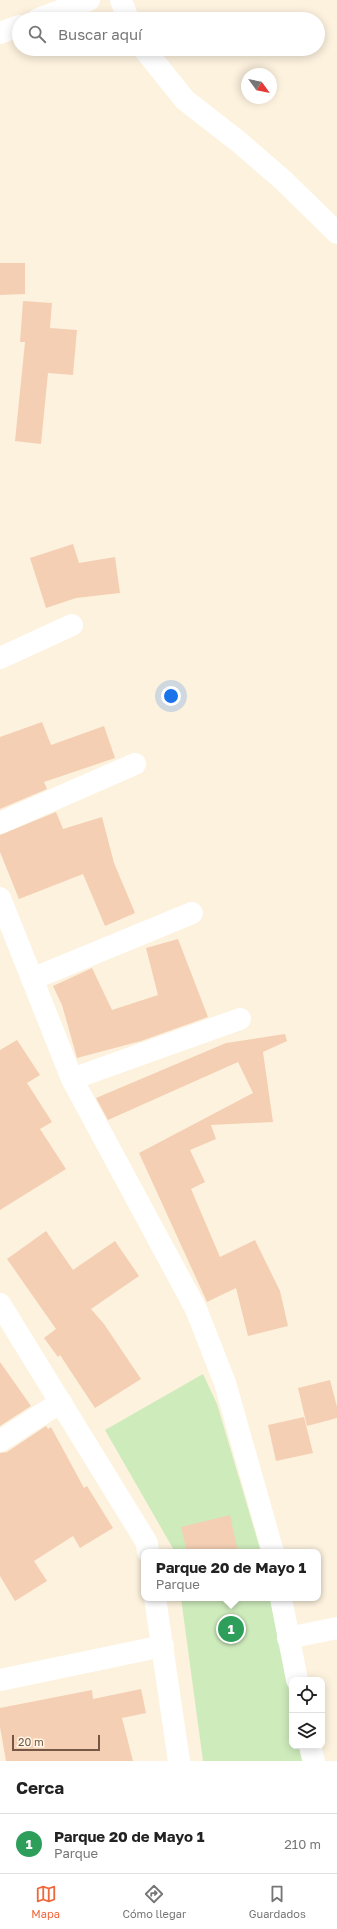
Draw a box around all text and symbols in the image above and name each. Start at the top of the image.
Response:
search box [12,12,325,56]
icon: search [26,23,48,45]
text: Buscar aquí [58,25,142,43]
north arrow [241,68,277,104]
your location [161,686,181,706]
popup [141,1549,321,1601]
text: Parque 20 de Mayo 1 [156,1558,306,1576]
text: Parque [156,1576,200,1592]
pin: 1 [218,1614,244,1644]
map controls [289,1677,325,1749]
button: locate [289,1677,325,1713]
button: layers [289,1713,325,1749]
scale bar [12,1733,100,1752]
text: 20 m [18,1735,44,1748]
text: Cerca [16,1777,64,1798]
text: Parque 20 de Mayo 1 [54,1827,204,1845]
text: 1 [26,1836,32,1852]
text: 210 m [284,1836,321,1852]
text: Parque [54,1845,98,1861]
tab: Mapa [31,1883,60,1920]
tab: Cómo llegar [122,1883,186,1920]
tab: Guardados [249,1883,306,1920]

